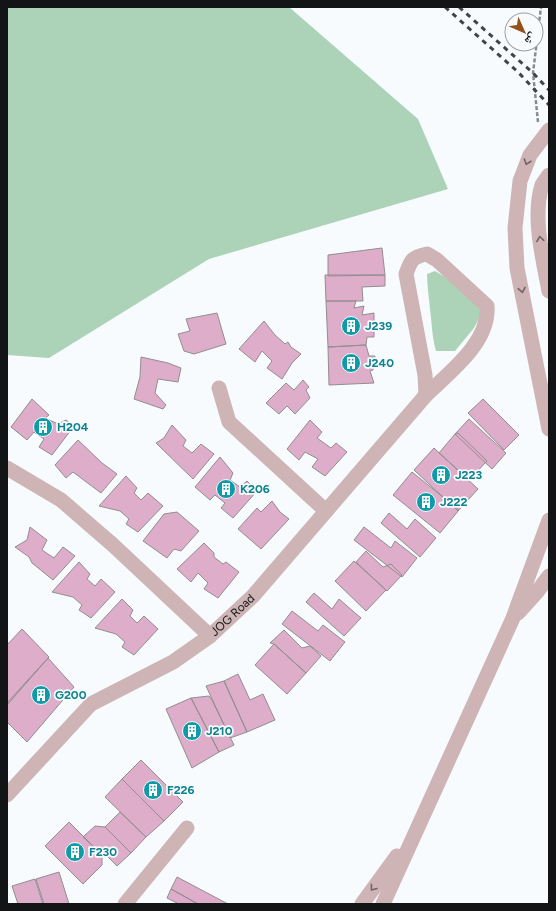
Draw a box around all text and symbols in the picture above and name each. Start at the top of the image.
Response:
north arrow [504,12,544,52]
text: ش [521,29,539,48]
one-way arrow [523,158,532,165]
one-way arrow [536,236,545,242]
one-way arrow [517,287,525,293]
building icon: J239 [340,315,362,337]
place label: J239 [365,319,392,333]
building icon: J240 [340,352,362,374]
place label: J240 [365,356,394,370]
building icon: H204 [32,416,54,438]
place label: H204 [57,420,89,434]
building icon: J223 [430,464,452,486]
place label: J223 [455,468,483,482]
building icon: K206 [215,478,237,500]
place label: K206 [240,482,270,496]
building icon: J222 [415,491,437,513]
place label: J222 [440,495,468,509]
street label: JOG Road [208,591,258,639]
building icon: G200 [30,684,52,706]
place label: G200 [55,688,87,702]
building icon: J210 [181,720,203,742]
place label: J210 [206,724,233,738]
building icon: F226 [142,779,164,801]
place label: F226 [167,783,195,797]
building icon: F230 [64,841,86,863]
place label: F230 [89,845,117,859]
one-way arrow [371,884,378,891]

